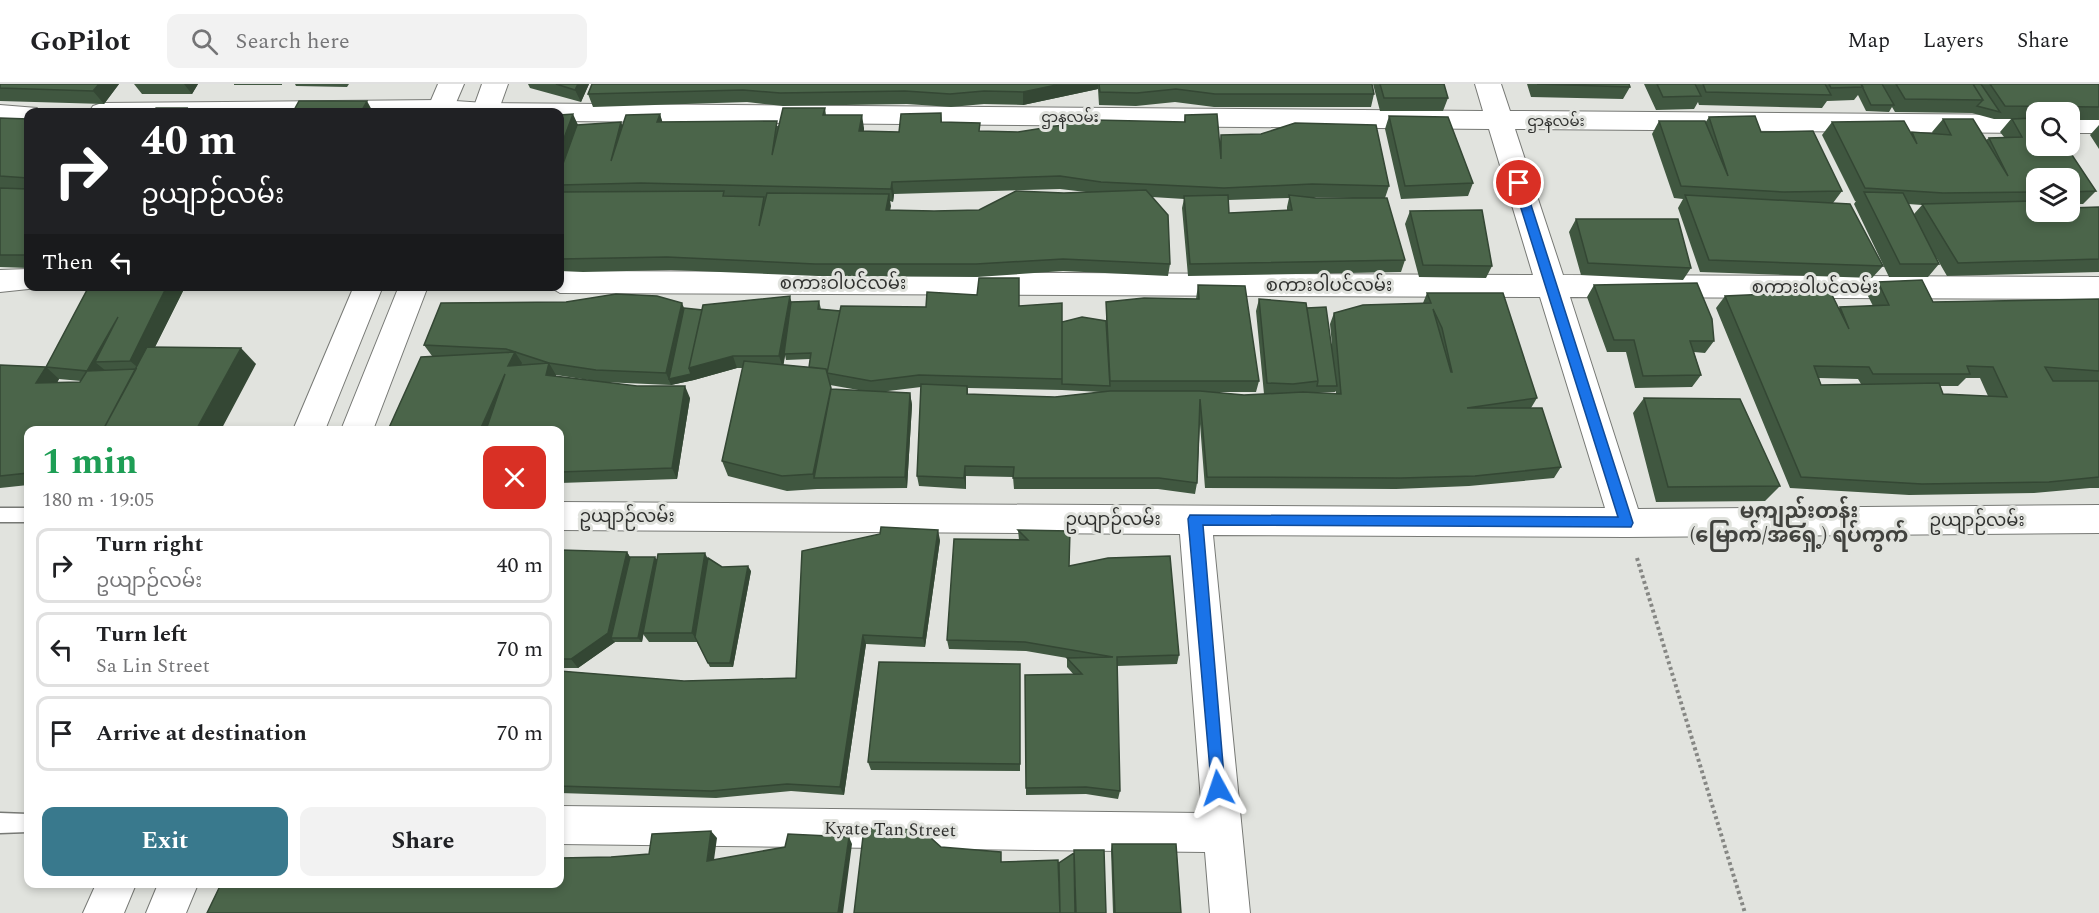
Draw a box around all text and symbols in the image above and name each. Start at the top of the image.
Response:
search box [167,14,587,68]
text: GoPilot [30,20,131,63]
icon: search [188,25,221,58]
text: Search here [236,25,350,58]
text: Map [1848,25,1890,57]
text: Layers [1923,25,1984,57]
text: Share [2017,25,2069,57]
map controls [2026,102,2080,222]
button: search [2026,102,2080,156]
street label: ဌာနလမ်း [1041,106,1099,129]
text: 40 m [141,110,236,173]
street label: ဌာနလမ်း [1527,110,1585,133]
icon: right [42,132,120,210]
pin [1493,157,1544,208]
icon: arrive [1502,166,1535,199]
button: layers [2026,168,2080,222]
text: ဥယျာဉ်လမ်း [141,174,284,216]
text: Then [42,246,93,279]
icon: left [105,246,138,279]
street label: စကားဝါပင်လမ်း [780,270,906,297]
street label: စကားဝါပင်လမ်း [1266,272,1392,299]
street label: စကားဝါပင်လမ်း [1752,274,1878,301]
text: 1 min [42,435,138,490]
button: close [483,446,546,509]
text: 180 m · 19:05 [42,485,154,515]
district label: မကျည်းတန်း (မြောက်/အရှေ့) ရပ်ကွက် [1690,495,1908,552]
street label: ဥယျာဉ်လမ်း [579,503,675,531]
street label: ဥယျာဉ်လမ်း [1065,506,1161,534]
street label: ဥယျာဉ်လမ်း [1929,507,2025,535]
text: Turn right [96,528,203,561]
icon: right [45,549,78,582]
text: 40 m [497,549,543,582]
text: ဥယျာဉ်လမ်း [96,566,202,596]
text: Turn left [96,618,188,651]
icon: left [45,633,78,666]
text: 70 m [497,633,543,666]
text: Sa Lin Street [96,651,210,681]
icon: arrive [45,717,78,750]
text: Arrive at destination [96,717,307,750]
text: 70 m [497,717,543,750]
position arrow [1186,756,1250,820]
button: Exit [42,807,288,876]
button: Share [300,807,546,876]
street label: Kyate Tan Street [824,815,956,844]

